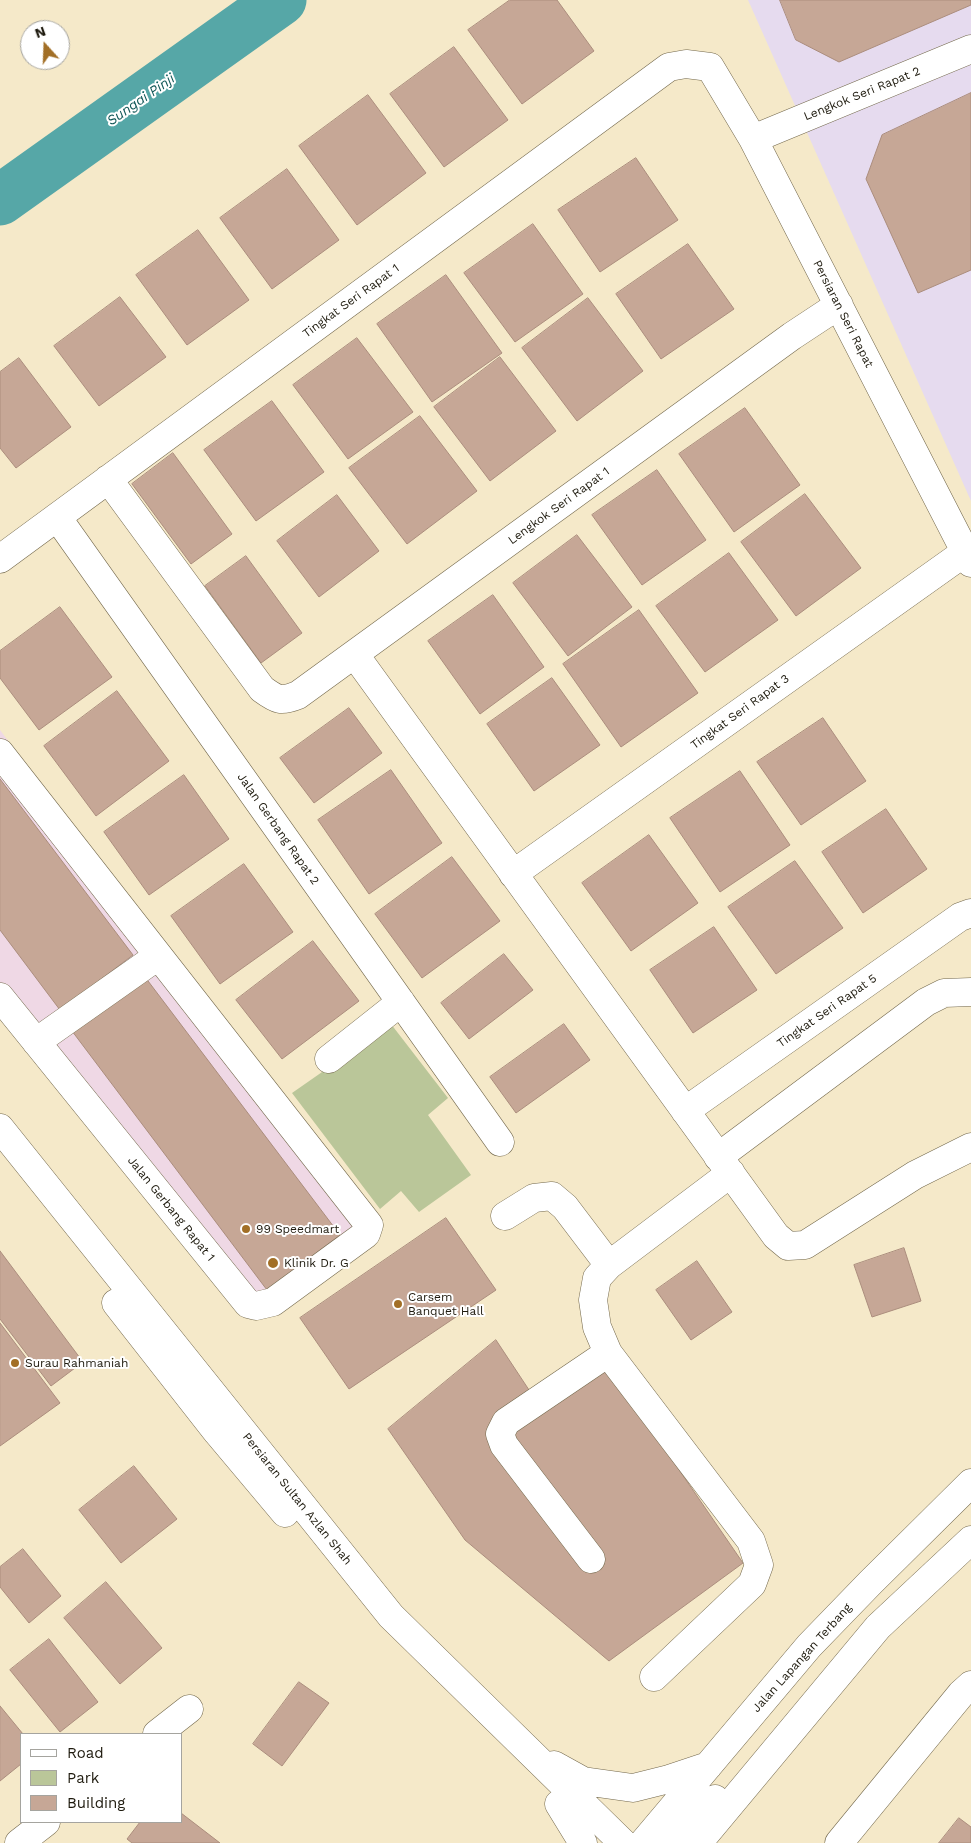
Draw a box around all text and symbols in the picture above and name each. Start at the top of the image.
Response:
north arrow [20,20,70,70]
text: N [33,23,48,41]
street label: Lengkok Seri Rapat 2 [802,64,922,124]
water label: Sungai Pinji [104,70,178,130]
street label: Persiaran Seri Rapat [810,258,876,370]
street label: Tingkat Seri Rapat 1 [300,261,402,341]
street label: Lengkok Seri Rapat 1 [505,464,613,548]
street label: Tingkat Seri Rapat 3 [688,671,792,753]
street label: Jalan Gerbang Rapat 2 [234,770,322,888]
street label: Tingkat Seri Rapat 5 [774,971,880,1051]
street label: Jalan Gerbang Rapat 1 [124,1154,218,1264]
place label: 99 Speedmart [256,1222,339,1236]
marker: 99 Speedmart [240,1223,252,1235]
marker: Klinik Dr. G [266,1256,280,1270]
place label: Klinik Dr. G [284,1256,349,1270]
place label: Carsem Banquet Hall [408,1290,484,1318]
marker: Carsem Banquet Hall [392,1298,404,1310]
place label: Surau Rahmaniah [25,1356,128,1370]
marker: Surau Rahmaniah [9,1357,21,1369]
street label: Persiaran Sultan Azlan Shah [239,1430,355,1568]
street label: Jalan Lapangan Terbang [749,1601,855,1715]
legend [20,1733,182,1823]
text: Road [67,1744,104,1762]
text: Park [67,1769,99,1787]
text: Building [67,1794,125,1812]

